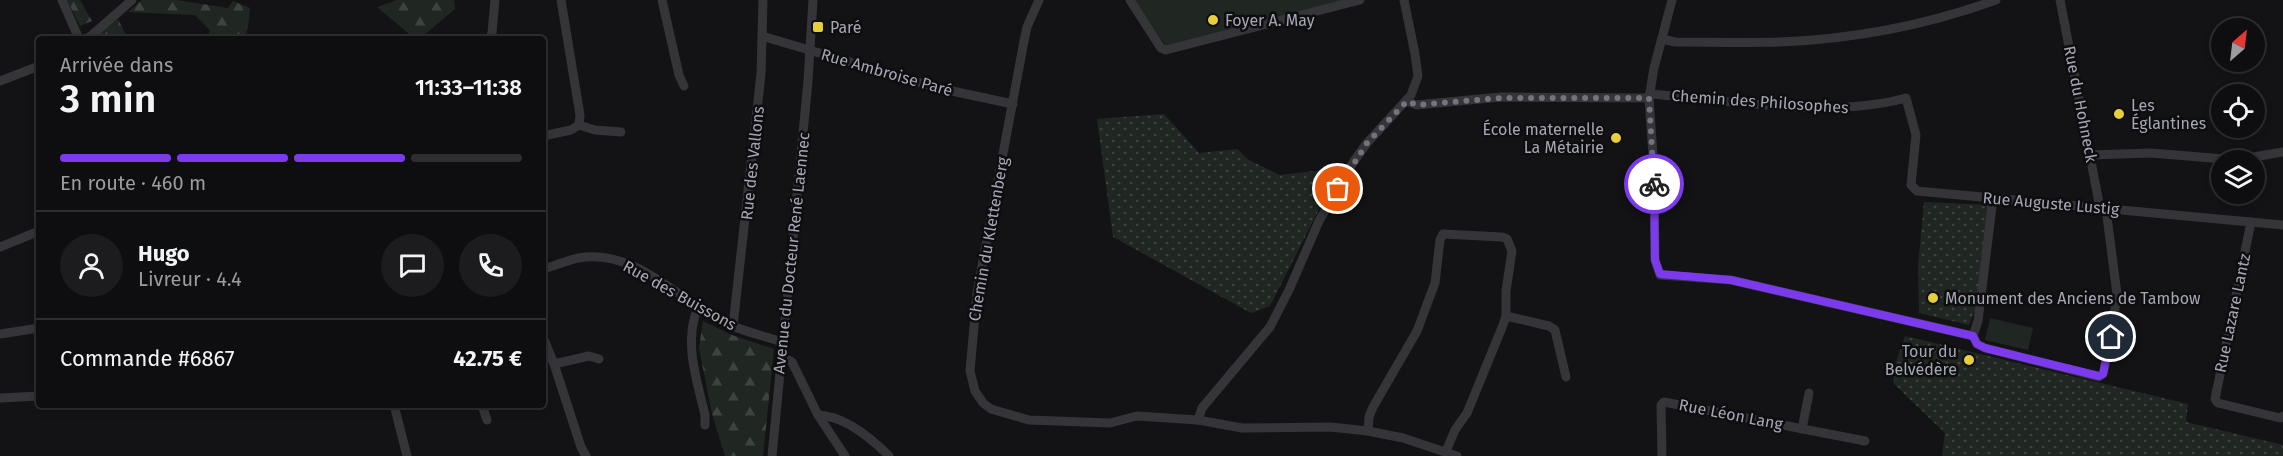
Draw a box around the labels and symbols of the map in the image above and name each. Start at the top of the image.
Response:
place label: Foyer A. May [1225,11,1315,30]
marker: Foyer A. May [1206,13,1220,27]
place label: Paré [830,18,862,37]
north arrow [2211,18,2265,72]
marker: Paré [811,20,825,34]
street label: Rue du Hohneck [2060,44,2101,165]
street label: Rue Ambroise Paré [819,45,955,100]
street label: Chemin des Philosophes [1671,86,1849,117]
place label: Les Églantines [2131,96,2206,133]
street label: Rue des Vallons [737,105,768,221]
marker: Les Églantines [2112,107,2126,121]
place label: École maternelle La Métairie [1483,119,1604,157]
street label: Avenue du Docteur René Laennec [769,131,814,375]
marker: École maternelle La Métairie [1609,131,1623,145]
courier [1624,154,1684,214]
street label: Chemin du Klettenberg [965,155,1012,323]
pin [1312,163,1363,214]
street label: Rue Auguste Lustig [1982,188,2121,219]
street label: Rue Lazare Lantz [2211,252,2254,374]
street label: Rue des Buissons [620,256,740,334]
place label: Monument des Anciens de Tambow [1945,289,2201,308]
marker: Monument des Anciens de Tambow [1926,291,1940,305]
pin [2085,311,2136,362]
place label: Tour du Belvédère [1885,342,1957,379]
marker: Tour du Belvédère [1962,353,1976,367]
street label: Rue Léon Lang [1677,395,1785,434]

